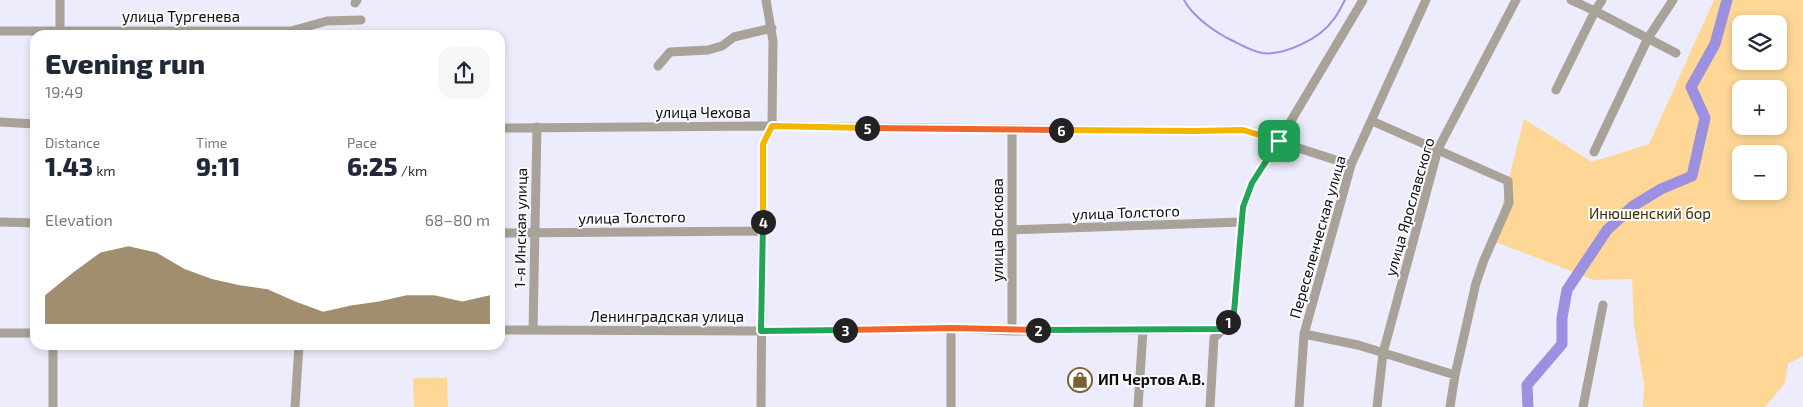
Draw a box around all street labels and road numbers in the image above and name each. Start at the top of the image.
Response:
street label: улица Тургенева [122,7,240,26]
street label: улица Чехова [655,103,751,122]
street label: улица Ярославского [1381,135,1438,278]
street label: Переселенческая улица [1285,153,1350,321]
street label: 1-я Инская улица [510,168,531,288]
street label: улица Воскова [988,178,1007,282]
street label: улица Толстого [1072,201,1180,224]
street label: улица Толстого [578,207,686,228]
street label: Ленинградская улица [590,307,744,326]

